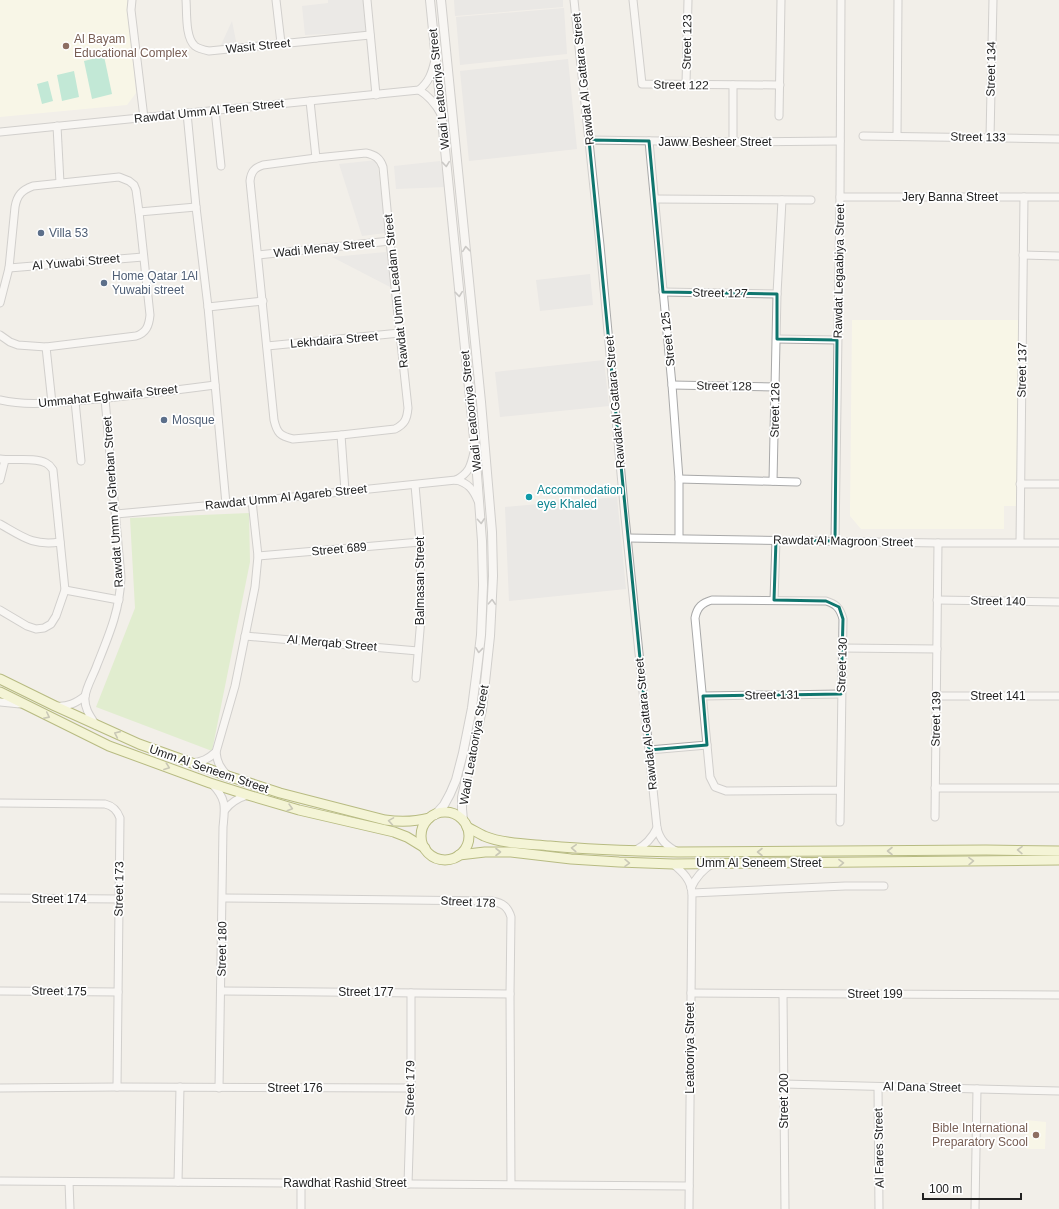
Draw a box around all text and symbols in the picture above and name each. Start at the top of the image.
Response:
street label: Rawdat Al Gattara Street [569,12,597,146]
street label: Street 123 [680,14,694,70]
street label: Wadi Leatooriya Street [426,27,452,150]
place label: Al Bayam Educational Complex [74,32,187,60]
street label: Wasit Street [225,36,292,56]
marker: Al Bayam Educational Complex [61,41,71,51]
street label: Street 134 [984,41,998,97]
street label: Street 122 [653,78,709,92]
street label: Rawdat Umm Al Teen Street [133,96,285,126]
street label: Street 133 [950,130,1006,144]
street label: Jaww Besheer Street [658,135,772,149]
one-way arrow [442,161,451,167]
street label: Jery Banna Street [902,190,999,204]
street label: Rawdat Legaabiya Street [831,203,847,338]
street label: Rawdat Umm Leadam Street [381,213,411,369]
place label: Villa 53 [49,226,88,240]
marker: Villa 53 [36,228,46,238]
street label: Wadi Menay Street [273,236,376,260]
one-way arrow [462,246,471,252]
street label: Al Yuwabi Street [32,251,121,273]
place label: Home Qatar 1Al Yuwabi street [112,269,198,297]
marker: Home Qatar 1Al Yuwabi street [99,278,109,288]
street label: Street 127 [692,286,748,300]
one-way arrow [455,291,464,297]
street label: Street 125 [658,310,678,367]
street label: Lekhdaira Street [290,329,379,351]
street label: Rawdat Al Gattara Street [602,335,628,469]
street label: Street 137 [1015,342,1029,398]
street label: Wadi Leatooriya Street [458,349,484,472]
street label: Street 128 [696,379,752,393]
street label: Ummahat Eghwaifa Street [38,382,179,410]
street label: Street 126 [768,382,782,438]
place label: Mosque [172,413,215,427]
street label: Rawdat Umm Al Gherban Street [100,415,126,588]
marker: Mosque [159,415,169,425]
street label: Rawdat Umm Al Agareb Street [204,481,368,512]
place label: Accommodation eye Khaled [537,483,623,511]
marker: Accommodation eye Khaled [524,492,534,502]
one-way arrow [476,518,485,524]
street label: Rawdat Al Magroon Street [773,533,914,549]
street label: Balmasan Street [413,536,427,625]
street label: Street 689 [311,540,368,558]
street label: Street 140 [970,594,1026,608]
one-way arrow [488,599,496,605]
street label: Al Merqab Street [287,632,378,654]
street label: Street 130 [834,637,850,693]
one-way arrow [475,647,484,653]
street label: Rawdat Al Gattara Street [632,657,660,791]
street label: Wadi Leatooriya Street [457,683,492,806]
street label: Street 131 [744,688,800,702]
street label: Street 141 [970,689,1026,703]
street label: Street 139 [929,691,943,747]
one-way arrow [43,711,51,719]
one-way arrow [114,731,122,739]
street label: Umm Al Seneem Street [147,742,271,796]
one-way arrow [163,763,170,771]
one-way arrow [287,803,294,811]
one-way arrow [388,817,394,826]
one-way arrow [571,843,577,852]
one-way arrow [1017,846,1023,854]
one-way arrow [757,847,763,856]
one-way arrow [887,847,893,855]
one-way arrow [495,848,501,856]
street label: Umm Al Seneem Street [696,856,822,870]
one-way arrow [968,857,974,865]
one-way arrow [624,858,630,867]
one-way arrow [838,859,844,867]
street label: Street 173 [112,861,126,917]
street label: Street 174 [31,892,87,906]
street label: Street 178 [440,894,496,910]
street label: Street 180 [215,921,229,977]
street label: Street 175 [31,984,87,998]
street label: Street 177 [338,985,394,999]
street label: Street 199 [847,987,903,1001]
street label: Leatooriya Street [683,1002,697,1094]
street label: Street 179 [403,1060,417,1116]
street label: Street 200 [777,1073,791,1129]
street label: Al Dana Street [883,1079,962,1095]
street label: Street 176 [267,1081,323,1095]
street label: Al Fares Street [871,1107,887,1188]
place label: Bible International Preparatory Scool [932,1121,1028,1149]
marker: Bible International Preparatory Scool [1031,1130,1041,1140]
scale bar [923,1175,1021,1201]
street label: Rawdhat Rashid Street [283,1176,407,1190]
text: 100 m [929,1182,962,1196]

